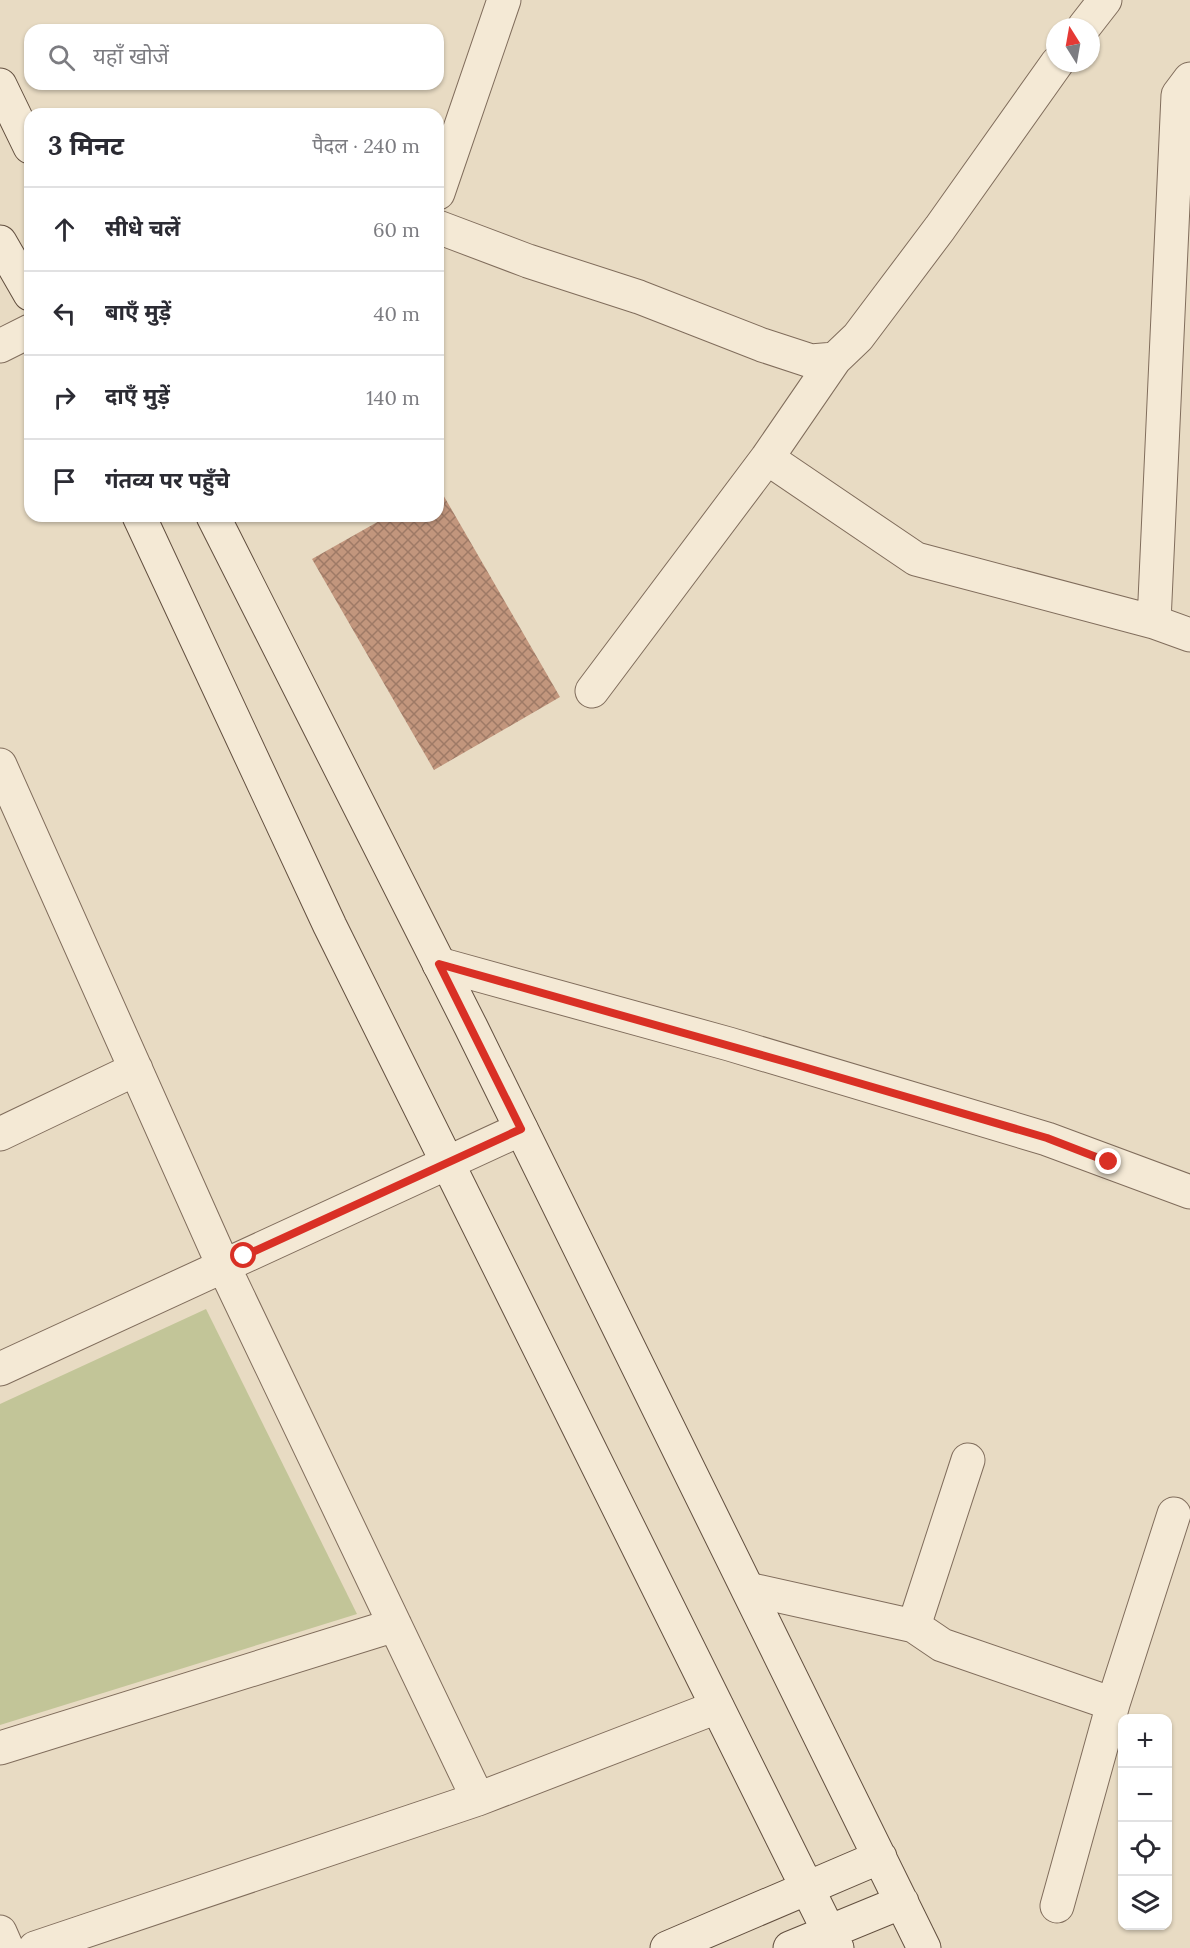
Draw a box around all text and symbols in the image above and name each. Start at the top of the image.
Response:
north arrow [1046,18,1100,72]
search box [24,24,444,90]
icon: search [45,41,78,74]
text: यहाँ खोजें [93,42,169,70]
text: 3 मिनट [48,129,124,162]
text: पैदल · 240 m [312,133,420,158]
icon: ahead [48,213,81,246]
text: सीधे चलें [105,214,180,242]
text: 60 m [373,217,420,242]
icon: left [48,297,81,330]
text: बाएँ मुड़ें [105,298,171,326]
text: 40 m [374,301,420,326]
icon: right [48,381,81,414]
text: दाएँ मुड़ें [105,382,170,410]
text: 140 m [366,385,420,410]
icon: arrive [48,465,81,498]
text: गंतव्य पर पहुँचे [105,466,230,494]
route end [1095,1148,1121,1174]
route start [230,1242,256,1268]
map controls [1118,1714,1172,1930]
button: + [1118,1714,1172,1768]
button: − [1118,1768,1172,1822]
button: locate [1118,1822,1172,1876]
button: layers [1118,1876,1172,1930]

